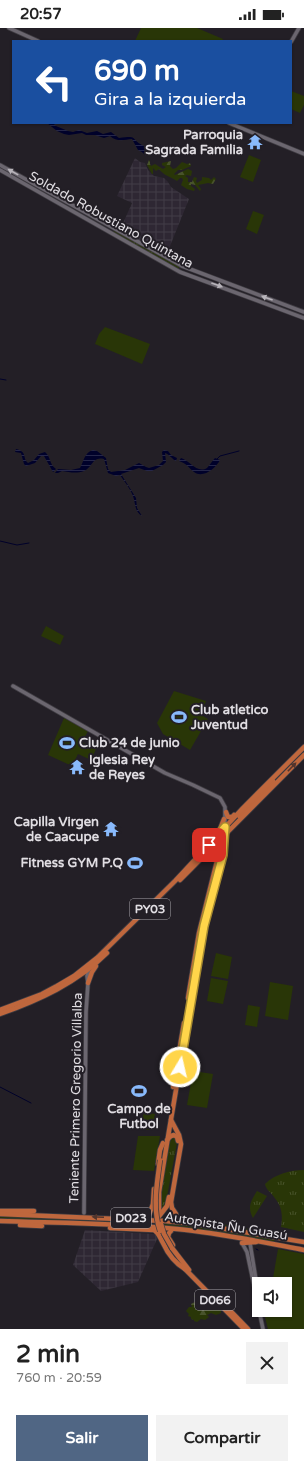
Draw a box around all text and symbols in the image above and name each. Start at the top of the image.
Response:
text: 20:57 [20,5,62,23]
text: 690 m [94,54,180,88]
icon: left [28,56,80,108]
text: Gira a la izquierda [94,88,246,110]
place label: Parroquia Sagrada Familia [145,127,243,158]
temple icon: Parroquia Sagrada Familia [246,133,264,151]
street label: Soldado Robustiano Quintana [26,168,196,272]
one-way arrow [8,169,19,176]
one-way arrow [211,283,223,289]
one-way arrow [261,295,273,301]
place label: Club atletico Juventud [190,702,269,733]
sports icon: Club atletico Juventud [170,708,188,726]
sports icon: Club 24 de junio [58,734,76,752]
place label: Club 24 de junio [79,735,180,751]
place label: Iglesia Rey de Reyes [89,752,155,783]
temple icon: Iglesia Rey de Reyes [68,758,86,776]
one-way arrow [287,762,297,772]
place label: Capilla Virgen de Caacupe [14,814,100,845]
temple icon: Capilla Virgen de Caacupe [102,820,120,838]
pin [192,828,226,862]
icon: arrive [198,834,220,856]
sports icon: Fitness GYM P.Q [126,854,144,872]
place label: Fitness GYM P.Q [20,855,123,871]
road number: PY03 [130,899,170,919]
street label: Teniente Primero Gregorio Villalba [66,992,86,1204]
position arrow [159,1046,201,1088]
sports icon: Campo de Futbol [130,1082,148,1100]
place label: Campo de Futbol [107,1101,171,1132]
road number: D023 [111,1208,151,1228]
street label: Autopista Ñu Guasú [163,1208,289,1244]
one-way arrow [91,1214,104,1220]
map controls [252,1277,292,1317]
button: sound [252,1277,292,1317]
road number: D066 [195,1290,235,1310]
text: 2 min [16,1340,80,1369]
button: close [246,1342,288,1384]
text: 760 m · 20:59 [16,1370,102,1386]
button: Salir [16,1415,148,1461]
button: Compartir [156,1415,288,1461]

